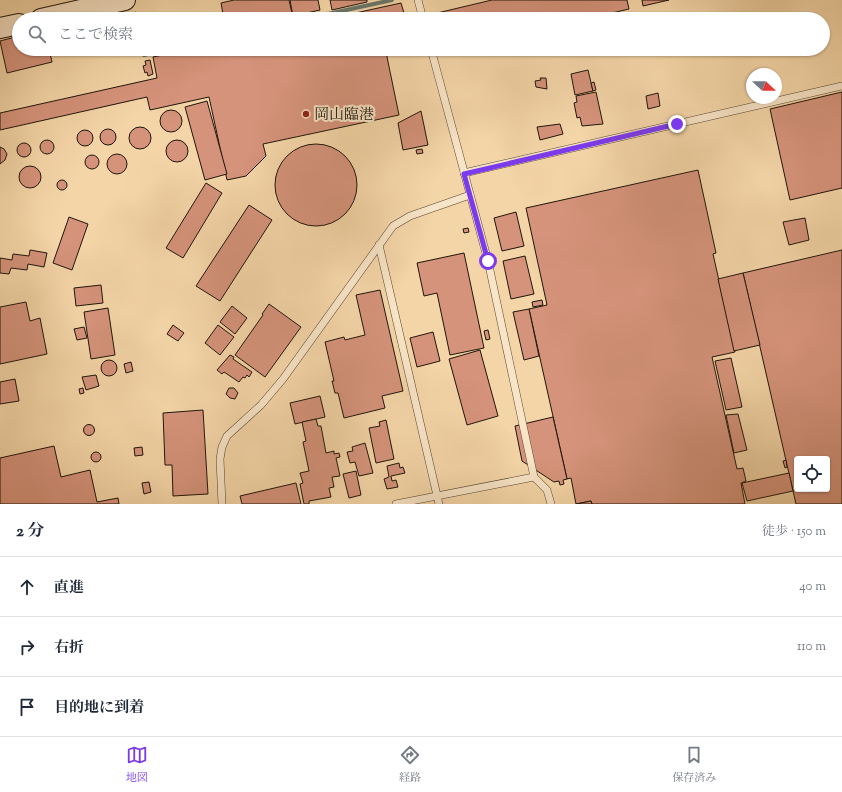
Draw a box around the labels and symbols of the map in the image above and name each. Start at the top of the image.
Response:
north arrow [746,68,782,104]
place label: 岡山臨港 [314,105,374,126]
marker: 岡山臨港 [301,109,311,119]
route end [668,115,686,133]
route start [479,252,497,270]

